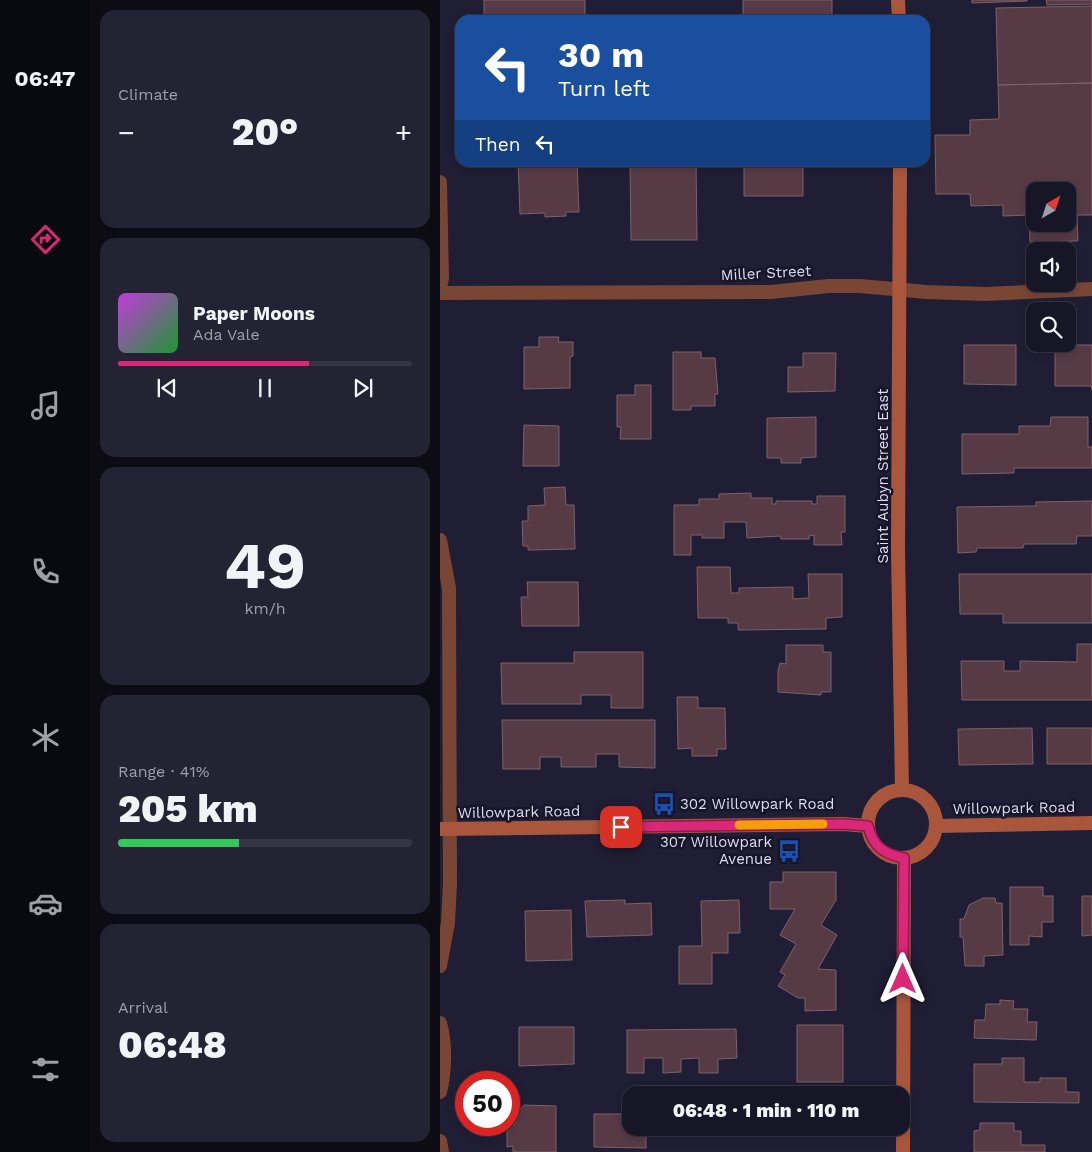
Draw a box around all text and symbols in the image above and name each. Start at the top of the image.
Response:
text: 30 m [558,34,644,76]
icon: left [475,35,540,100]
text: 06:47 [15,66,75,91]
text: Turn left [558,76,650,101]
text: Climate [118,85,178,104]
text: 20° [232,110,298,154]
text: − [118,116,135,149]
text: + [395,116,412,149]
icon: left [531,130,559,158]
text: Then [475,133,521,156]
north arrow [1026,182,1076,232]
map controls [1026,182,1076,352]
icon: directions [28,222,63,257]
button: sound [1026,242,1076,292]
street label: Miller Street [720,262,812,284]
text: Paper Moons [193,302,315,325]
button: search [1026,302,1076,352]
text: Ada Vale [193,325,260,344]
icon: previous [153,374,181,402]
icon: pause [251,374,279,402]
icon: next [349,374,377,402]
icon: music [28,388,63,423]
street label: Saint Aubyn Street East [874,388,892,563]
text: 49 [224,528,306,604]
icon: phone [28,554,63,589]
text: km/h [244,599,286,618]
icon: climate [28,720,63,755]
text: Range · 41% [118,762,209,781]
text: 205 km [118,787,258,831]
bus stop icon: 302 Willowpark Road [651,791,677,817]
place label: 302 Willowpark Road [680,795,834,813]
street label: Willowpark Road [952,798,1076,818]
street label: Willowpark Road [457,802,581,822]
pin [600,806,642,848]
icon: arrive [607,813,635,841]
place label: 307 Willowpark Avenue [660,833,772,868]
bus stop icon: 307 Willowpark Avenue [776,838,802,864]
icon: car [28,886,63,921]
position arrow [876,952,928,1004]
text: Arrival [118,998,168,1017]
text: 06:48 [118,1023,227,1067]
icon: filters [28,1052,63,1087]
speed limit sign: 50 [455,1071,520,1136]
text: 06:48 · 1 min · 110 m [673,1099,859,1122]

